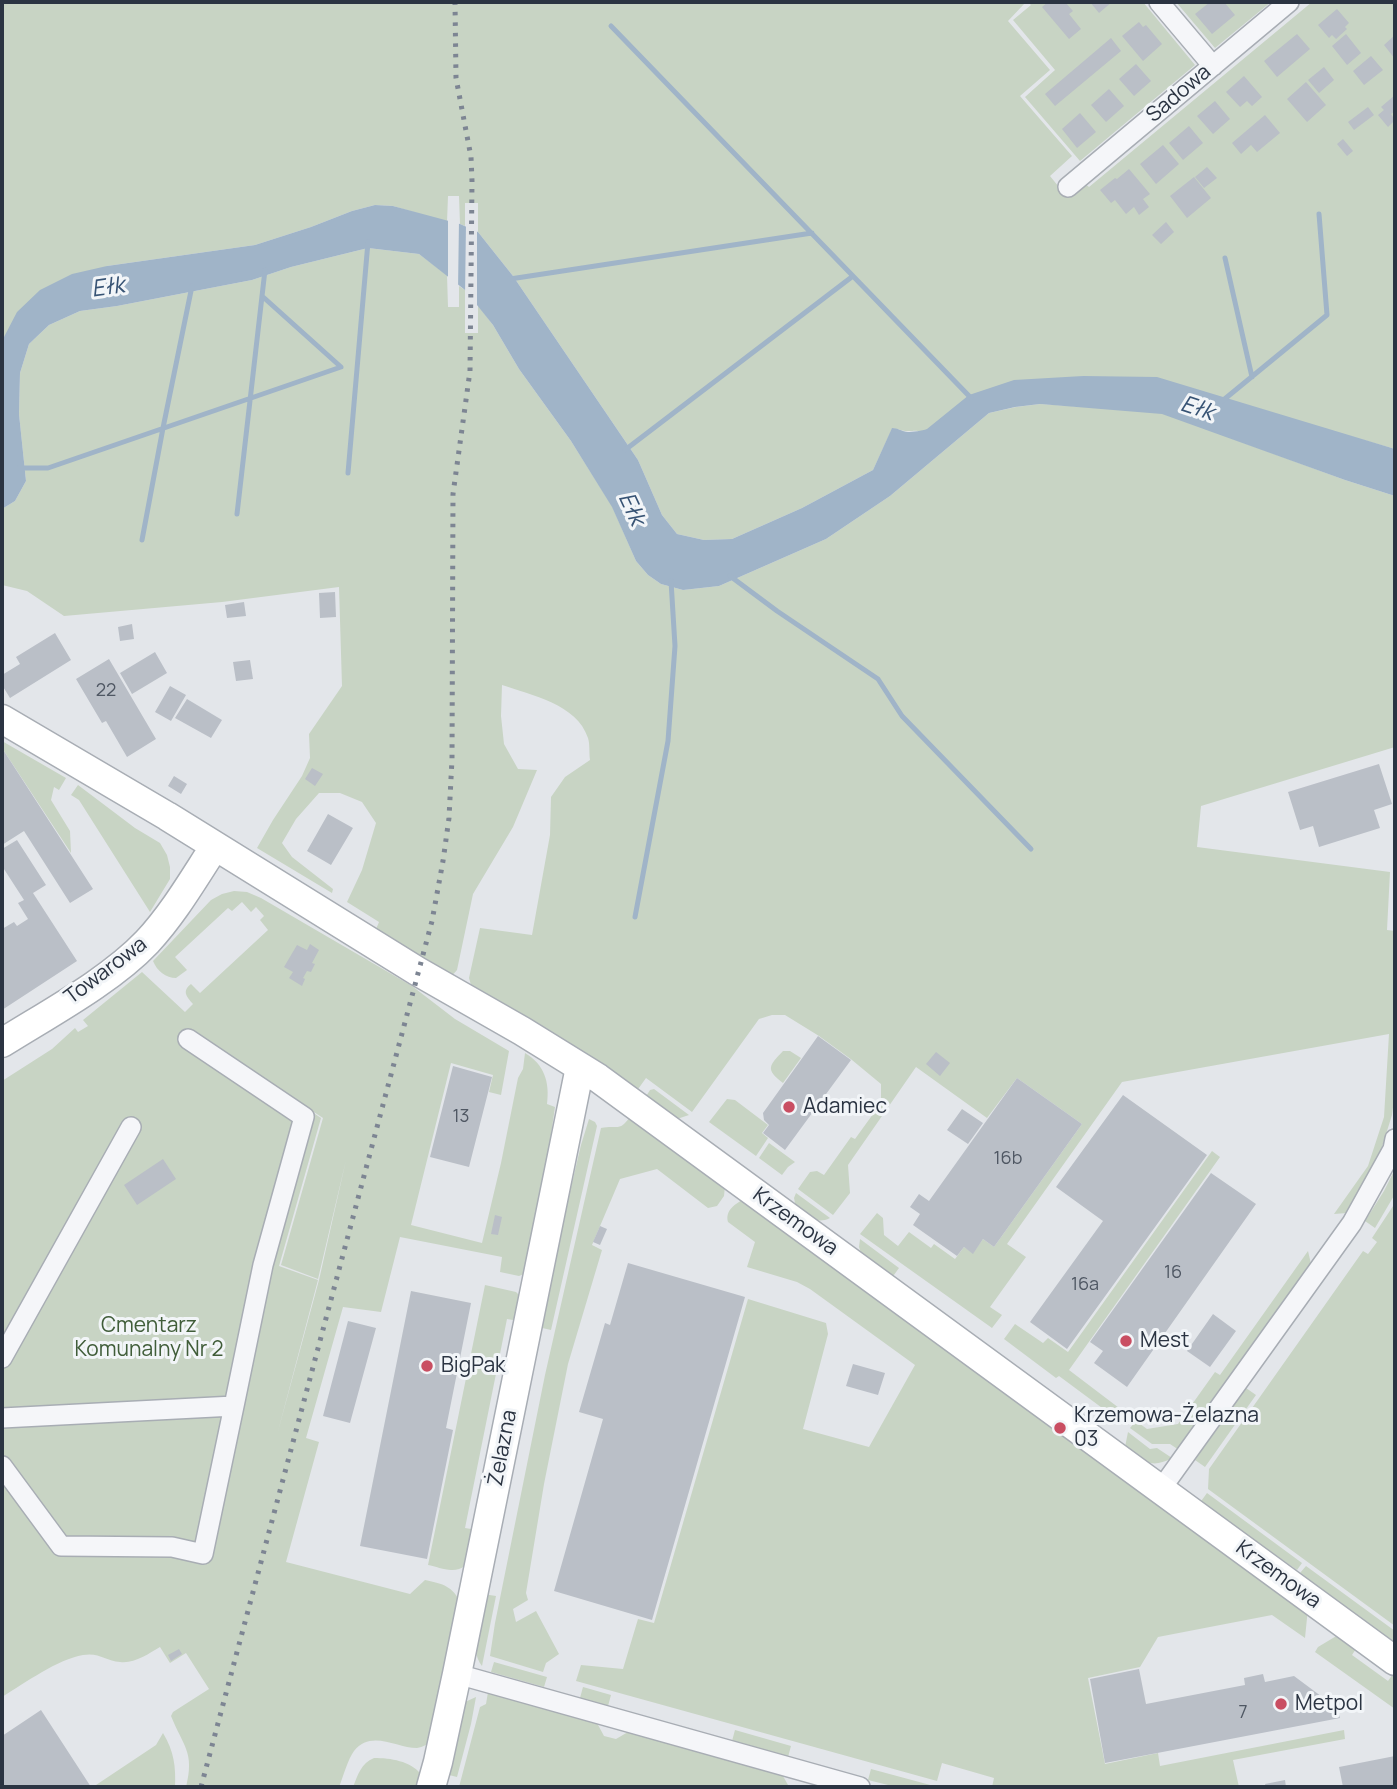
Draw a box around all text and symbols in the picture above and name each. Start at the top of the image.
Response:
street label: Sadowa [1142,60,1216,128]
water label: Ełk [90,272,126,304]
water label: Ełk [1177,391,1217,427]
water label: Ełk [611,488,651,530]
house number: 22 [96,680,116,702]
street label: Towarowa [60,932,152,1010]
place label: Adamiec [803,1094,887,1120]
marker: Adamiec [781,1099,797,1115]
house number: 13 [453,1106,469,1128]
house number: 16b [994,1148,1022,1170]
street label: Krzemowa [747,1183,843,1261]
house number: 16 [1164,1262,1182,1284]
house number: 16a [1071,1274,1099,1296]
park label: Cmentarz Komunalny Nr 2 [75,1313,223,1363]
place label: Mest [1140,1328,1189,1354]
marker: Mest [1118,1333,1134,1349]
place label: BigPak [441,1353,505,1379]
marker: BigPak [419,1358,435,1374]
place label: Krzemowa-Żelazna 03 [1074,1403,1259,1453]
street label: Żelazna [483,1408,523,1488]
marker: Krzemowa-Żelazna 03 [1052,1420,1068,1436]
street label: Krzemowa [1230,1536,1326,1614]
place label: Metpol [1295,1691,1363,1717]
marker: Metpol [1273,1696,1289,1712]
house number: 7 [1238,1702,1248,1724]

